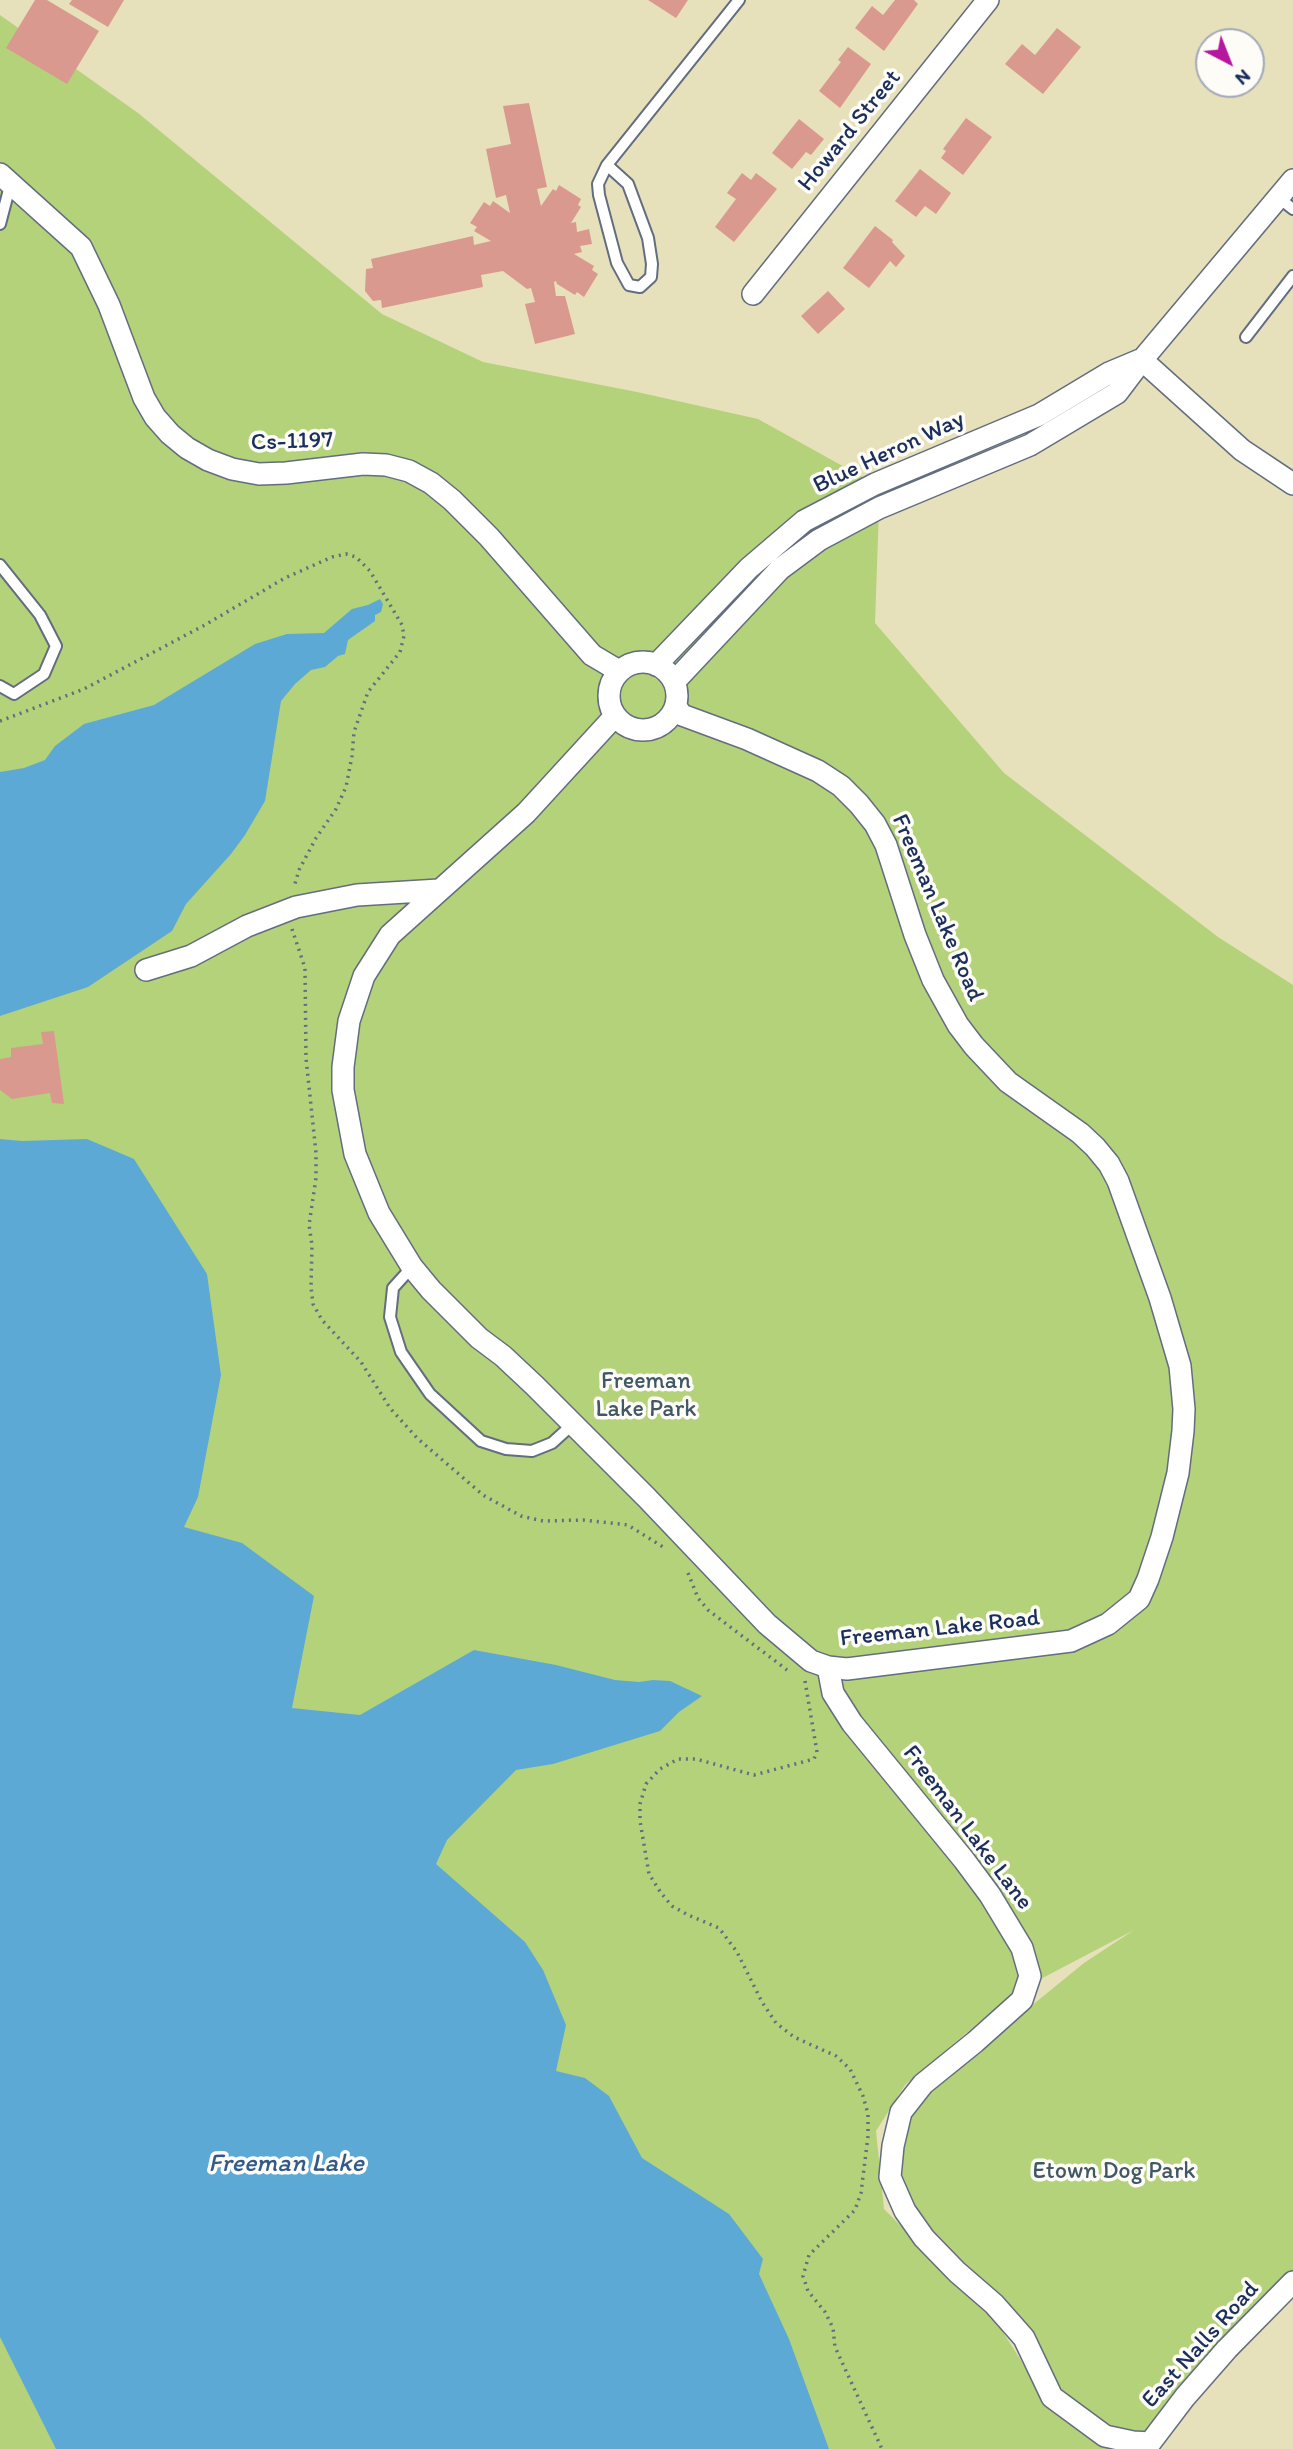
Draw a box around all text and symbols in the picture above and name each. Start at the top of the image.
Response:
north arrow [1195,28,1265,98]
street label: Howard Street [792,64,908,198]
text: N [1231,65,1256,90]
street label: Blue Heron Way [809,405,969,501]
street label: Cs-1197 [250,426,334,458]
street label: Freeman Lake Road [885,810,989,1006]
park label: Freeman Lake Park [595,1368,697,1424]
street label: Freeman Lake Road [839,1604,1041,1654]
street label: Freeman Lake Lane [896,1740,1038,1916]
water label: Freeman Lake [208,2148,364,2180]
park label: Etown Dog Park [1032,2158,1196,2186]
street label: East Nalls Road [1136,2276,1266,2414]

